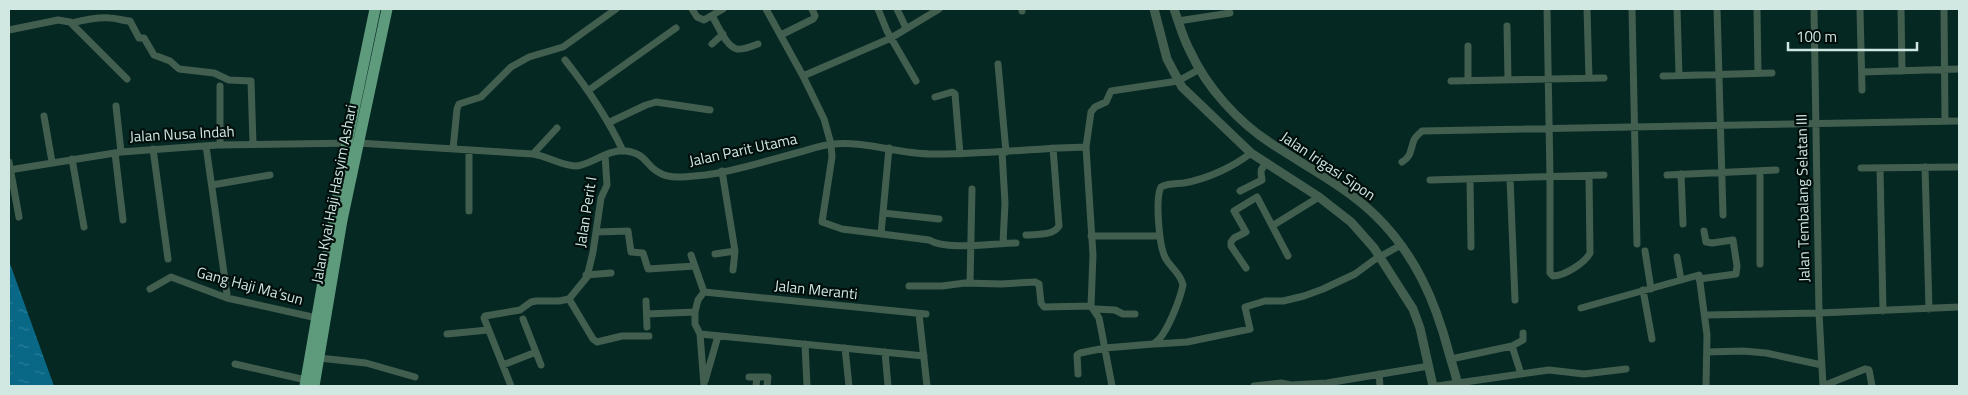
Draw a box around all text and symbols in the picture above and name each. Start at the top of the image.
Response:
scale bar [1788,20,1917,52]
text: 100 m [1796,25,1837,48]
street label: Jalan Kyai Haji Hasyim Ashari [305,102,362,285]
street label: Jalan Tembalang Selatan III [1790,114,1815,282]
street label: Jalan Nusa Indah [129,119,235,148]
street label: Jalan Irigasi Sipon [1276,125,1380,206]
street label: Jalan Parit Utama [687,127,800,172]
street label: Jalan Perit I [569,175,602,249]
street label: Gang Haji Ma’sun [194,260,306,311]
street label: Jalan Meranti [773,274,859,305]

